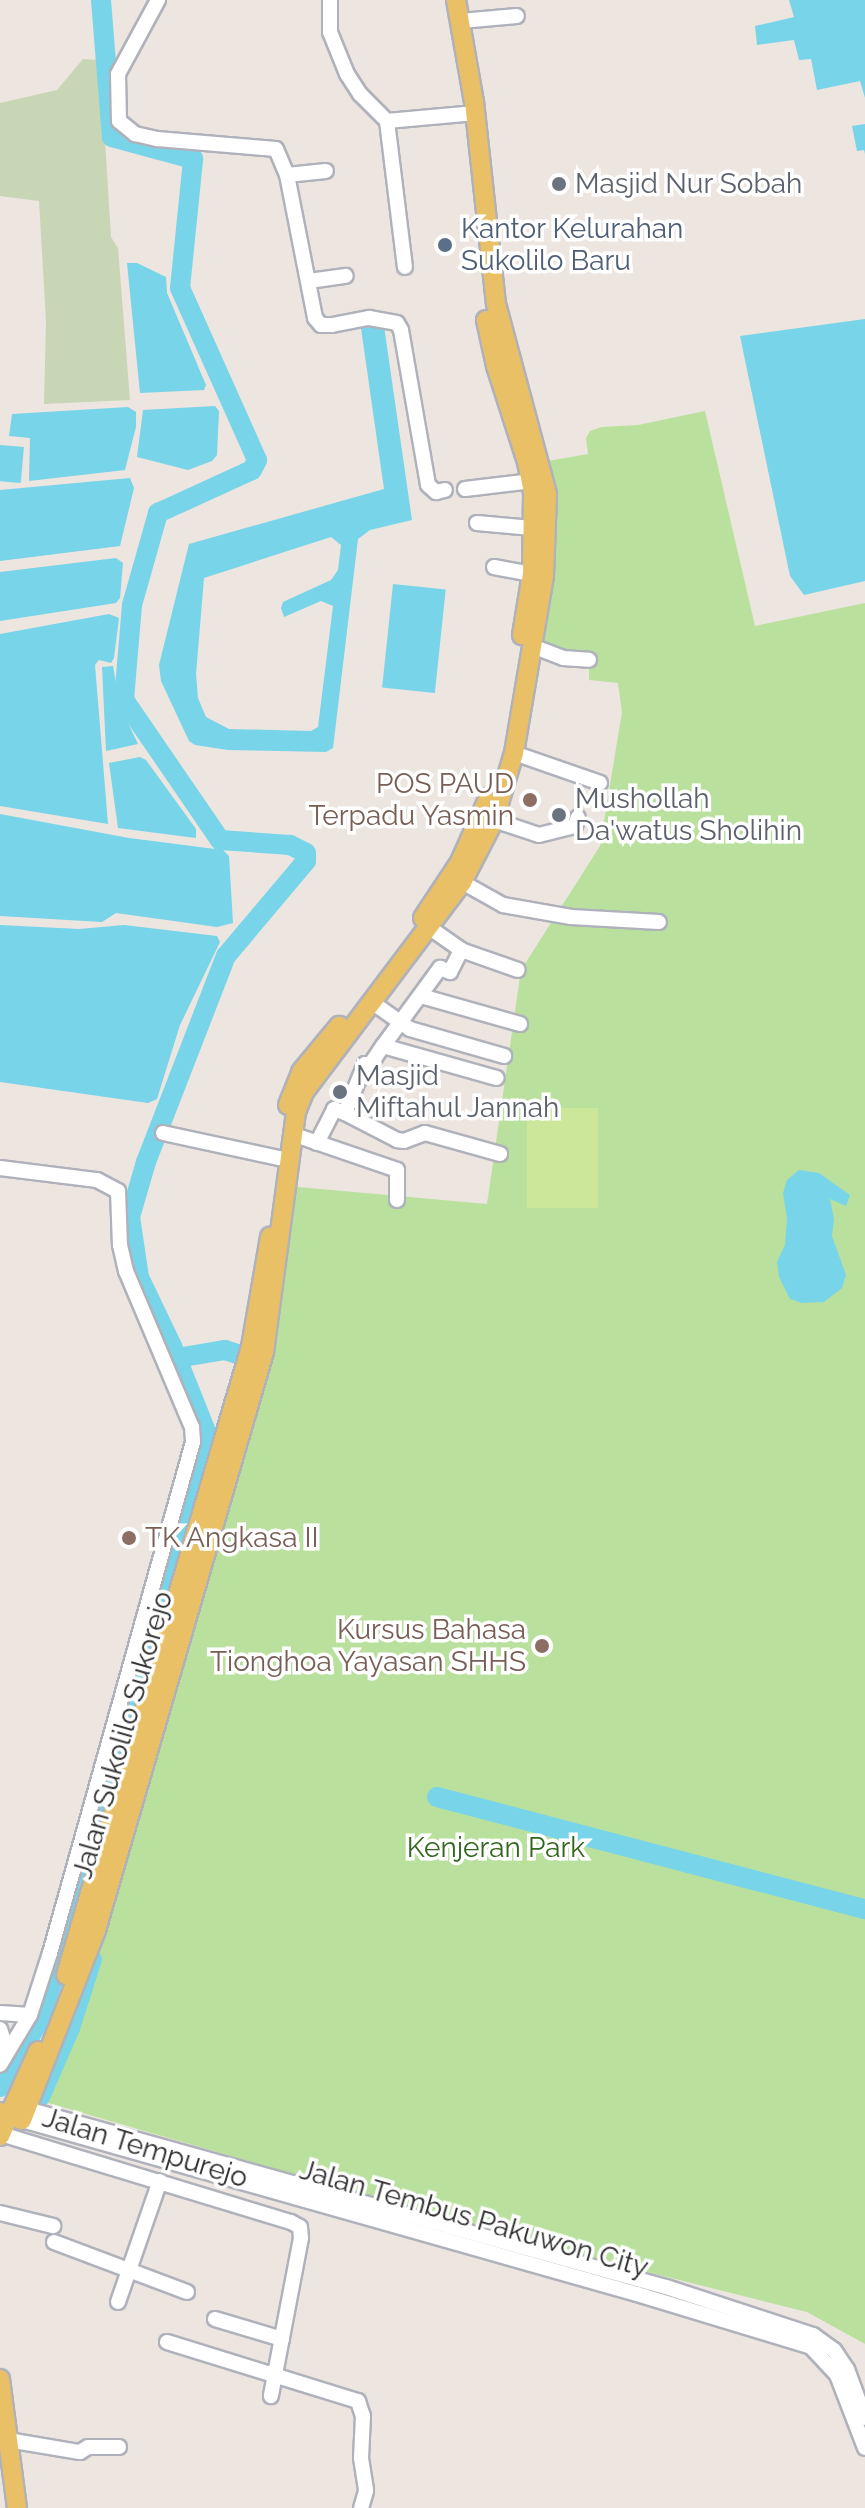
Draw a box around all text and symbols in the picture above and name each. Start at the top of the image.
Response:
place label: Masjid Nur Sobah [575,167,803,201]
marker: Masjid Nur Sobah [550,175,568,193]
place label: Kantor Kelurahan Sukolilo Baru [461,212,684,278]
marker: Kantor Kelurahan Sukolilo Baru [436,236,454,254]
place label: POS PAUD Terpadu Yasmin [307,767,514,833]
place label: Mushollah Da'watus Sholihin [575,782,802,848]
marker: POS PAUD Terpadu Yasmin [521,791,539,809]
marker: Mushollah Da'watus Sholihin [550,806,568,824]
place label: Masjid Miftahul Jannah [356,1059,561,1125]
marker: Masjid Miftahul Jannah [331,1083,349,1101]
place label: TK Angkasa II [145,1521,320,1555]
marker: TK Angkasa II [120,1529,138,1547]
street label: Jalan Sukolilo Sukorejo [66,1587,180,1883]
place label: Kursus Bahasa Tionghoa Yayasan SHHS [209,1613,526,1679]
marker: Kursus Bahasa Tionghoa Yayasan SHHS [533,1637,551,1655]
park label: Kenjeran Park [407,1831,585,1865]
street label: Jalan Tempurejo [38,2101,252,2195]
street label: Jalan Tembus Pakuwon City [296,2153,652,2285]

